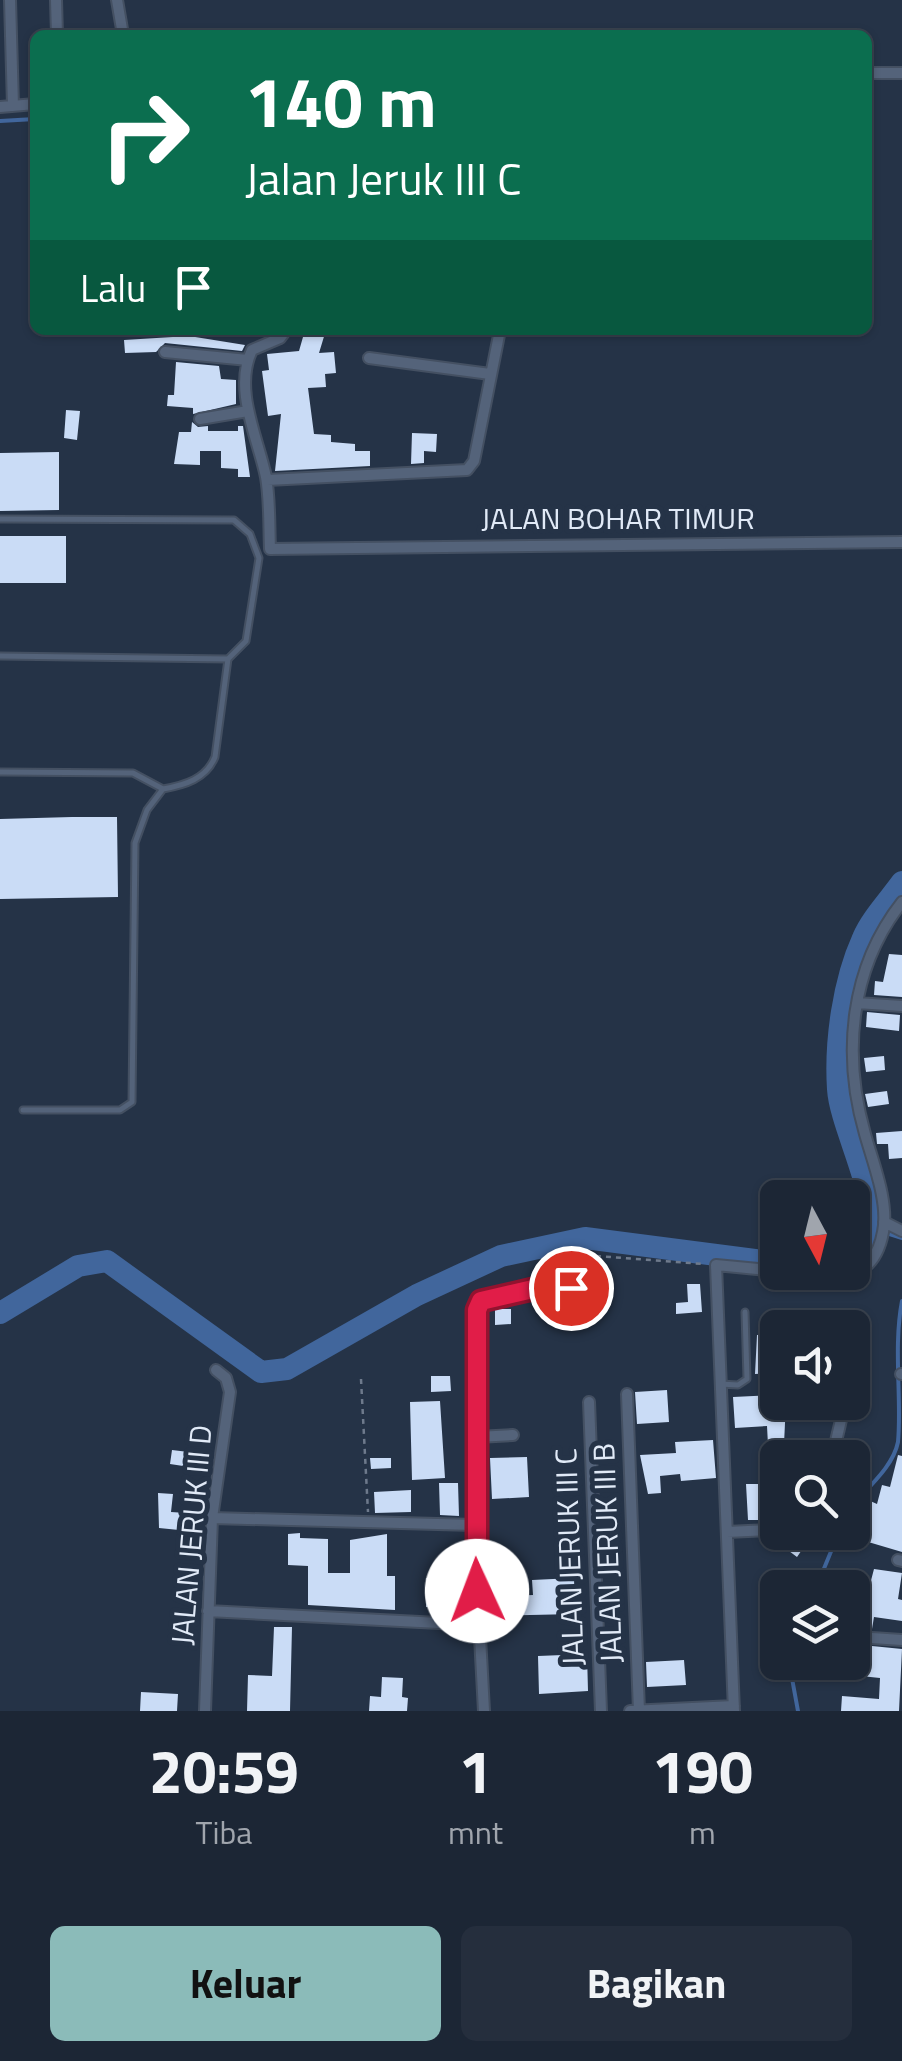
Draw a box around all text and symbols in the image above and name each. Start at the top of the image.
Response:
text: 140 m [245,48,437,154]
icon: right [80,70,210,200]
text: Jalan Jeruk III C [245,144,522,212]
text: Lalu [80,259,146,317]
icon: arrive [166,260,221,315]
street label: JALAN BOHAR TIMUR [481,495,755,541]
north arrow [760,1180,870,1290]
map controls [760,1180,870,1680]
pin [529,1246,614,1331]
icon: arrive [544,1261,599,1316]
button: sound [760,1310,870,1420]
street label: JALAN JERUK III D [158,1423,224,1647]
button: search [760,1440,870,1550]
street label: JALAN JERUK III B [580,1442,634,1664]
street label: JALAN JERUK III C [542,1448,596,1667]
position arrow [425,1539,529,1643]
button: layers [760,1570,870,1680]
text: 20:59 [149,1725,299,1816]
text: 1 [459,1725,492,1816]
text: 190 [652,1725,753,1816]
text: Tiba [196,1808,252,1856]
text: mnt [448,1808,503,1856]
text: m [689,1808,716,1856]
button: Keluar [50,1926,441,2041]
button: Bagikan [461,1926,852,2041]

